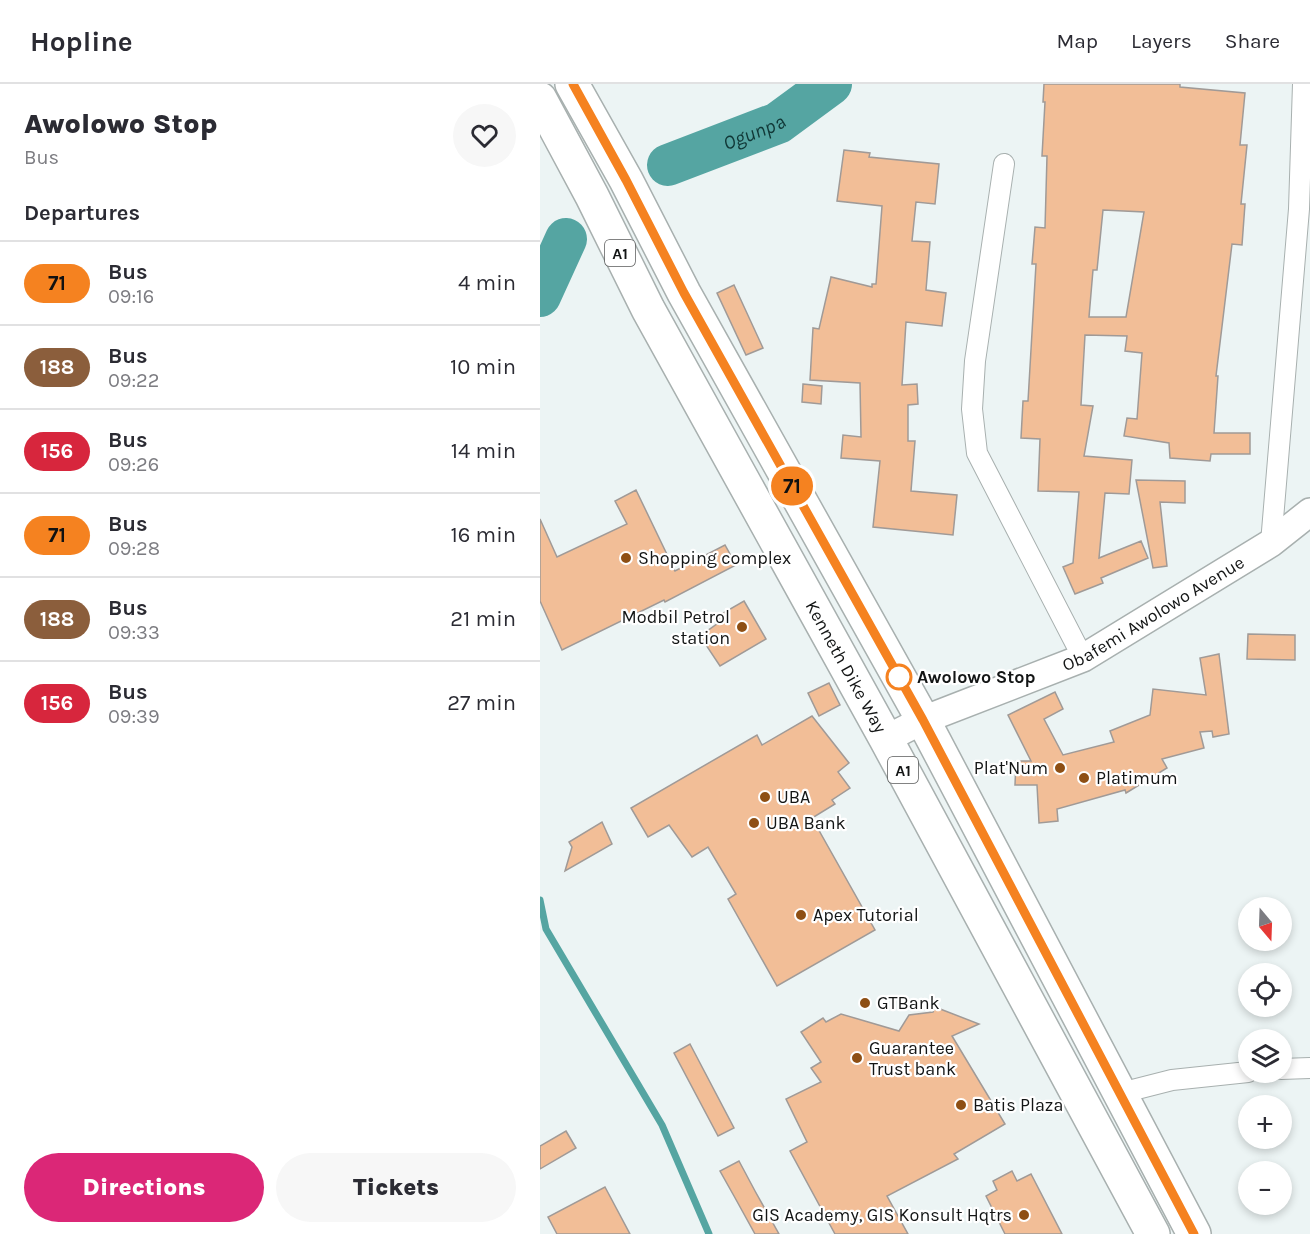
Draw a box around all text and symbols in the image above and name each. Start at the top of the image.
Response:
text: Hopline [30,25,133,58]
text: Map [1056,29,1098,53]
text: Layers [1131,29,1192,53]
text: Share [1225,29,1280,53]
button: heart [453,104,516,167]
text: Awolowo Stop [24,107,217,140]
water label: Ogunpa [720,110,790,154]
text: Bus [24,146,59,169]
text: Departures [24,200,140,226]
road number: A1 [605,240,635,266]
text: Bus [108,259,148,285]
text: 4 min [458,270,516,296]
text: 71 [48,271,66,295]
text: 09:16 [108,285,154,308]
text: Bus [108,343,148,369]
text: 10 min [450,354,516,380]
text: 188 [40,355,74,379]
text: 09:22 [108,369,159,392]
text: Bus [108,427,148,453]
text: 14 min [451,438,516,464]
text: 156 [41,439,73,463]
text: 09:26 [108,453,159,476]
line badge: 71 [765,466,819,506]
text: 71 [783,474,801,498]
text: Bus [108,511,148,537]
text: 16 min [450,522,516,548]
text: 71 [48,523,66,547]
text: 09:28 [108,537,160,560]
place label: Shopping complex [638,547,791,569]
marker: Shopping complex [619,551,633,565]
street label: Obafemi Awolowo Avenue [1059,551,1248,676]
text: Bus [108,595,148,621]
street label: Kenneth Dike Way [801,597,892,737]
text: 21 min [450,606,516,632]
place label: Modbil Petrol station [622,606,730,649]
text: 188 [40,607,74,631]
marker: Modbil Petrol station [735,620,749,634]
text: 09:33 [108,621,160,644]
marker: Awolowo Stop [886,664,912,690]
place label: Awolowo Stop [917,666,1035,688]
text: Bus [108,679,148,705]
text: 27 min [447,690,516,716]
text: 156 [41,691,73,715]
text: 09:39 [108,705,160,728]
road number: A1 [888,757,918,783]
place label: Plat'Num [974,757,1048,779]
marker: Plat'Num [1053,761,1067,775]
place label: Platimum [1096,767,1178,789]
marker: Platimum [1077,771,1091,785]
place label: UBA [777,786,810,808]
marker: UBA [758,790,772,804]
place label: UBA Bank [766,812,846,834]
marker: UBA Bank [747,816,761,830]
north arrow [1238,897,1292,951]
map controls [1238,897,1292,1215]
place label: Apex Tutorial [813,904,919,926]
marker: Apex Tutorial [794,908,808,922]
button: locate [1238,963,1292,1017]
place label: GTBank [877,992,940,1014]
marker: GTBank [858,996,872,1010]
button: layers [1238,1029,1292,1083]
place label: Guarantee Trust bank [869,1037,956,1080]
marker: Guarantee Trust bank [850,1051,864,1065]
place label: Batis Plaza [973,1094,1063,1116]
button: + [1238,1095,1292,1149]
marker: Batis Plaza [954,1098,968,1112]
button: Directions [24,1153,264,1222]
button: Tickets [276,1153,516,1222]
button: − [1238,1161,1292,1215]
place label: GIS Academy, GIS Konsult Hqtrs [752,1204,1012,1226]
marker: GIS Academy, GIS Konsult Hqtrs [1017,1208,1031,1222]

